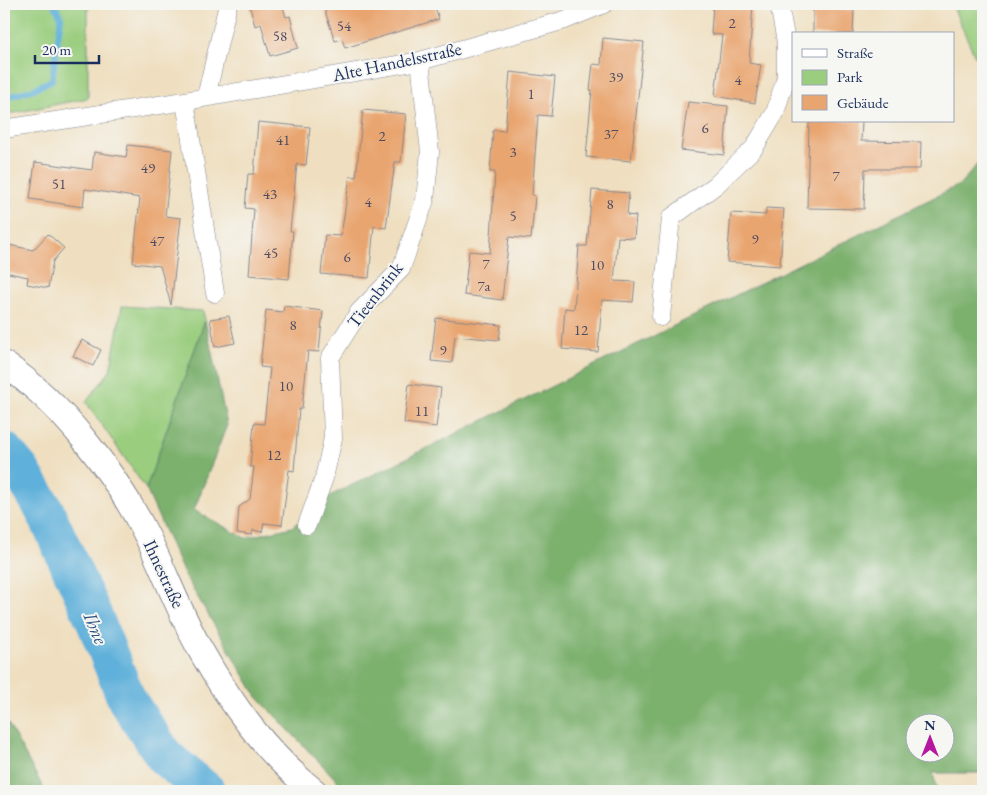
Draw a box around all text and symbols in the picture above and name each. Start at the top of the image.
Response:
house number: 2 [728,13,736,32]
house number: 54 [337,16,352,35]
house number: 58 [273,26,287,45]
scale bar [35,32,99,64]
legend [792,32,954,122]
street label: Alte Handelsstraße [329,37,464,87]
text: 20 m [42,40,71,59]
text: Straße [837,43,873,62]
house number: 39 [609,67,623,86]
text: Park [837,67,864,86]
house number: 4 [734,70,742,89]
house number: 1 [527,84,535,103]
text: Gebäude [837,93,889,112]
house number: 6 [701,118,709,137]
house number: 37 [604,124,619,143]
house number: 2 [378,126,386,145]
house number: 41 [276,130,290,149]
house number: 3 [509,142,517,161]
house number: 49 [141,158,155,177]
house number: 7 [832,166,840,185]
house number: 51 [52,174,66,193]
house number: 43 [263,184,277,203]
house number: 4 [364,192,372,211]
house number: 8 [606,194,614,213]
house number: 5 [509,206,517,225]
house number: 9 [751,229,759,248]
house number: 47 [150,231,165,250]
house number: 45 [264,243,278,262]
house number: 6 [343,247,351,266]
house number: 7 [482,254,490,273]
house number: 10 [590,255,604,274]
street label: Tieenbrink [342,257,408,332]
house number: 7a [477,276,491,295]
house number: 8 [289,315,297,334]
house number: 12 [574,320,589,339]
house number: 9 [439,340,447,359]
house number: 10 [279,376,293,395]
house number: 11 [415,401,429,420]
house number: 12 [267,445,282,464]
street label: Ihnestraße [139,536,190,612]
water label: Ihne [77,607,114,649]
north arrow [904,712,954,762]
text: N [924,716,936,734]

